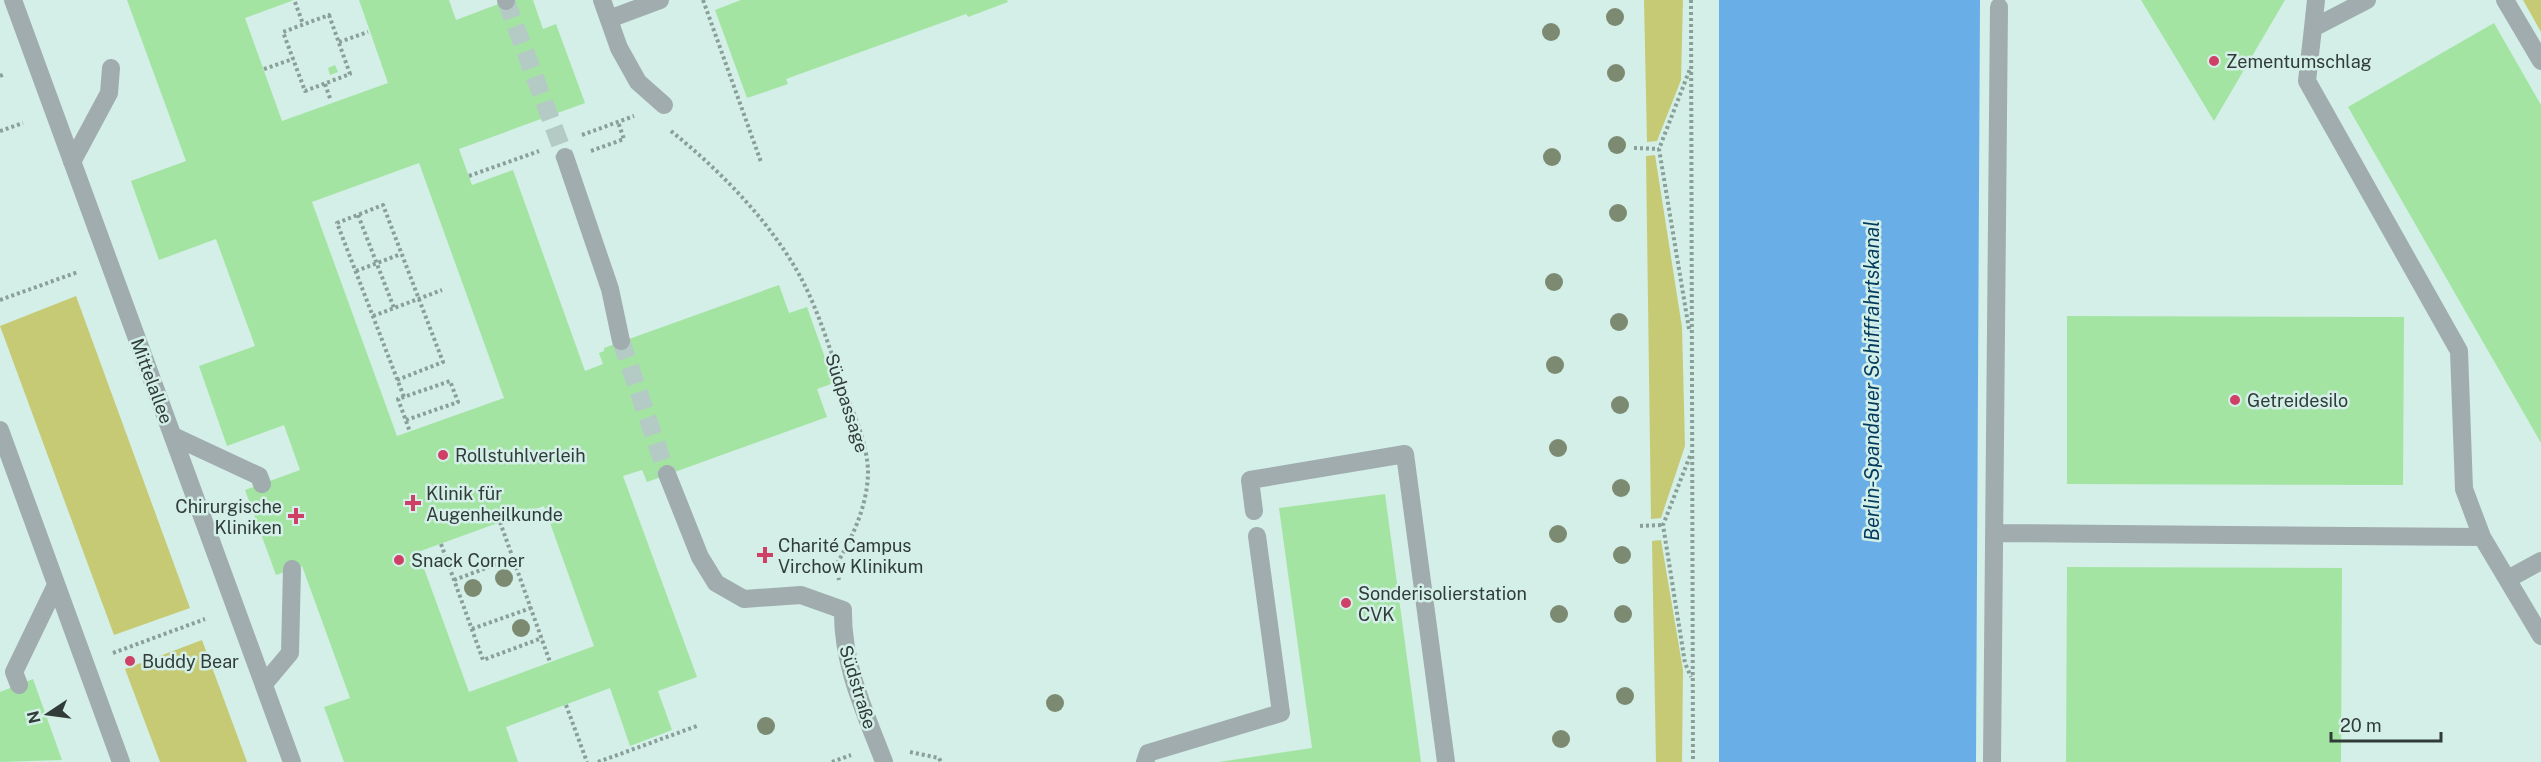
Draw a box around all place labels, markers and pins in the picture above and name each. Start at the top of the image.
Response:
place label: Zementumschlag [2226,51,2372,72]
marker: Zementumschlag [2207,54,2221,68]
place label: Getreidesilo [2247,390,2348,411]
marker: Getreidesilo [2228,393,2242,407]
place label: Rollstuhlverleih [455,445,586,466]
marker: Rollstuhlverleih [436,448,450,462]
place label: Klinik für Augenheilkunde [426,483,563,525]
marker: Klinik für Augenheilkunde [404,494,422,512]
place label: Chirurgische Kliniken [175,496,282,538]
marker: Chirurgische Kliniken [287,507,305,525]
place label: Charité Campus Virchow Klinikum [778,535,923,577]
marker: Charité Campus Virchow Klinikum [756,546,774,564]
place label: Snack Corner [411,550,525,571]
marker: Snack Corner [392,553,406,567]
place label: Sonderisolierstation CVK [1358,583,1527,625]
marker: Sonderisolierstation CVK [1339,596,1353,610]
place label: Buddy Bear [142,651,239,672]
marker: Buddy Bear [123,654,137,668]

